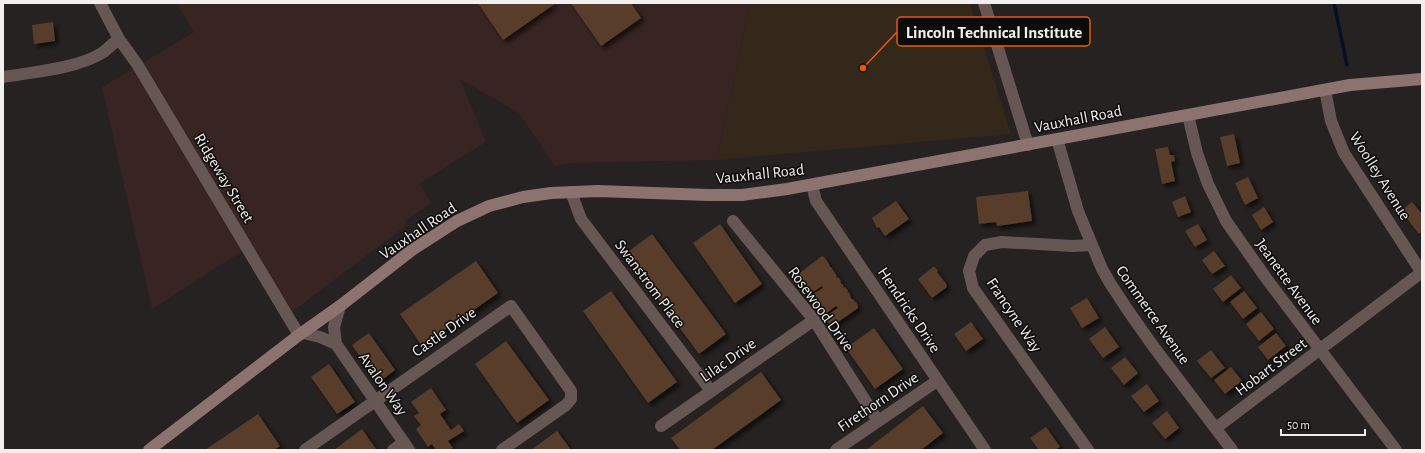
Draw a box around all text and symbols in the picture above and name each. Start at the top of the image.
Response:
callout: Lincoln Technical Institute [897,17,1090,46]
text: Lincoln Technical Institute [906,24,1082,41]
street label: Vauxhall Road [1033,103,1123,135]
street label: Woolley Avenue [1346,129,1413,223]
street label: Ridgeway Street [190,131,257,226]
street label: Vauxhall Road [715,161,805,187]
street label: Vauxhall Road [377,200,459,262]
street label: Jeanette Avenue [1253,236,1325,328]
street label: Swanstrom Place [612,237,688,331]
street label: Commerce Avenue [1113,263,1193,367]
street label: Rosewood Drive [785,264,857,354]
street label: Hendricks Drive [875,265,943,355]
street label: Francyne Way [983,275,1045,356]
street label: Castle Drive [409,304,479,360]
street label: Lilac Drive [697,335,759,385]
street label: Hobart Street [1232,335,1310,399]
street label: Avalon Way [355,350,411,419]
street label: Firethorn Drive [835,369,921,435]
scale bar [1281,411,1365,437]
text: 50 m [1287,419,1310,431]

